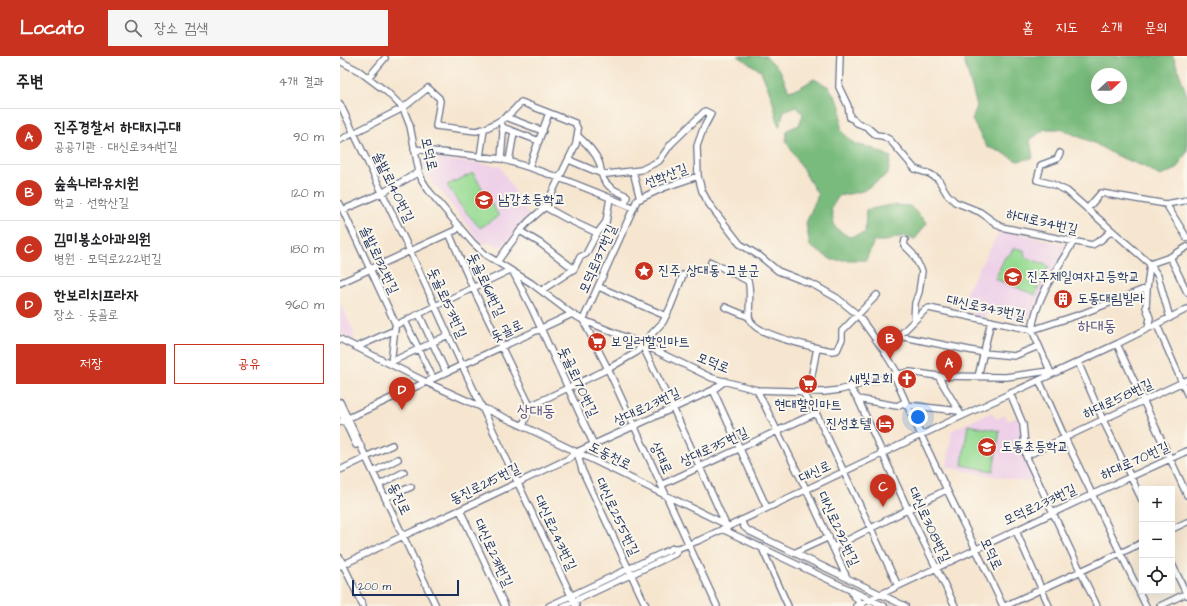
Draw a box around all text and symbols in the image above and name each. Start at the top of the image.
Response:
search box [108,10,388,46]
text: Locato [20,15,84,42]
icon: search [122,17,144,39]
text: 장소 검색 [154,18,208,39]
text: 홈 [1022,18,1033,38]
text: 지도 [1055,18,1078,38]
text: 소개 [1100,18,1122,38]
text: 문의 [1144,18,1167,38]
north arrow [1091,68,1127,104]
text: 주변 [16,70,43,94]
text: 4개 결과 [279,73,324,91]
text: 진주경찰서 하대지구대 [54,117,181,138]
text: A [25,128,33,146]
text: 90 m [293,128,324,146]
street label: 모덕로 [415,135,443,173]
text: 공공기관 · 대신로341번길 [54,138,178,156]
street label: 솔밭로140번길 [367,148,419,226]
street label: 선학산길 [641,158,691,193]
text: 숲속나라유치원 [54,173,139,194]
text: B [24,184,34,202]
text: 120 m [291,184,324,202]
school or university icon: 남강초등학교 [473,189,495,211]
place label: 남강초등학교 [498,190,566,210]
text: 학교 · 선학산길 [54,194,129,212]
street label: 하대로34번길 [1004,204,1081,240]
street label: 모덕로137번길 [574,221,622,297]
street label: 솔밭로132번길 [354,223,404,298]
text: 김미봉소아과의원 [54,229,151,250]
text: C [24,240,34,258]
text: 180 m [290,240,324,258]
text: 병원 · 모덕로222번길 [54,250,162,268]
street label: 돗골로161번길 [462,250,510,321]
place icon: 진주 상대동 고분군 [633,260,655,282]
place label: 진주 상대동 고분군 [658,261,759,281]
street label: 돗골로153번길 [423,265,472,342]
school or university icon: 진주제일여자고등학교 [1002,266,1024,288]
place label: 진주제일여자고등학교 [1027,267,1140,287]
text: 한보리치프라자 [54,285,139,306]
building icon: 도동대림빌라 [1052,288,1074,310]
place label: 도동대림빌라 [1077,289,1145,309]
street label: 대신로343번길 [945,290,1028,326]
text: D [25,296,33,314]
text: 960 m [285,296,324,314]
text: 장소 · 돗골로 [54,306,119,324]
street label: 돗골로 [487,315,527,347]
district label: 하대동 [1078,315,1116,337]
pin: B [877,326,903,359]
supermarket icon: 보일러할인마트 [586,331,608,353]
place label: 보일러할인마트 [611,332,690,352]
button: 저장 [16,344,166,384]
button: 공유 [174,344,324,384]
street label: 돗골로170번길 [553,344,603,421]
street label: 모덕로 [694,347,732,379]
pin: A [936,350,962,383]
church icon: 새빛교회 [896,368,918,390]
place label: 새빛교회 [848,369,893,389]
supermarket icon: 현대할인마트 [797,373,819,395]
street label: 하대로58번길 [1080,374,1157,424]
pin: D [389,377,415,410]
street label: 상대로23번길 [610,383,684,431]
place label: 현대할인마트 [774,395,842,415]
district label: 상대동 [517,400,555,422]
your location [908,407,928,427]
hotel icon: 진성호텔 [874,413,896,435]
place label: 진성호텔 [826,414,872,434]
street label: 상대로35번길 [677,422,752,472]
school or university icon: 도동초등학교 [976,436,998,458]
street label: 도동천로 [585,437,635,475]
place label: 도동초등학교 [1001,437,1069,457]
street label: 하대로70번길 [1097,437,1173,485]
street label: 상대로 [645,438,677,478]
street label: 대신로 [795,456,835,488]
street label: 동진로215번길 [446,458,524,510]
pin: C [870,474,896,507]
street label: 대신로255번길 [590,475,644,560]
street label: 동진로 [383,479,415,519]
street label: 모덕로233번길 [1000,479,1080,531]
street label: 대신로308번길 [903,484,956,567]
map controls [1139,486,1175,594]
button: + [1139,486,1175,522]
street label: 대신로292번길 [812,488,864,570]
street label: 대신로243번길 [529,492,581,575]
street label: 대신로231번길 [468,516,518,591]
button: − [1139,522,1175,558]
street label: 모덕로 [975,534,1007,574]
button: locate [1139,558,1175,594]
scale bar [352,578,459,597]
text: 200 m [358,579,391,594]

